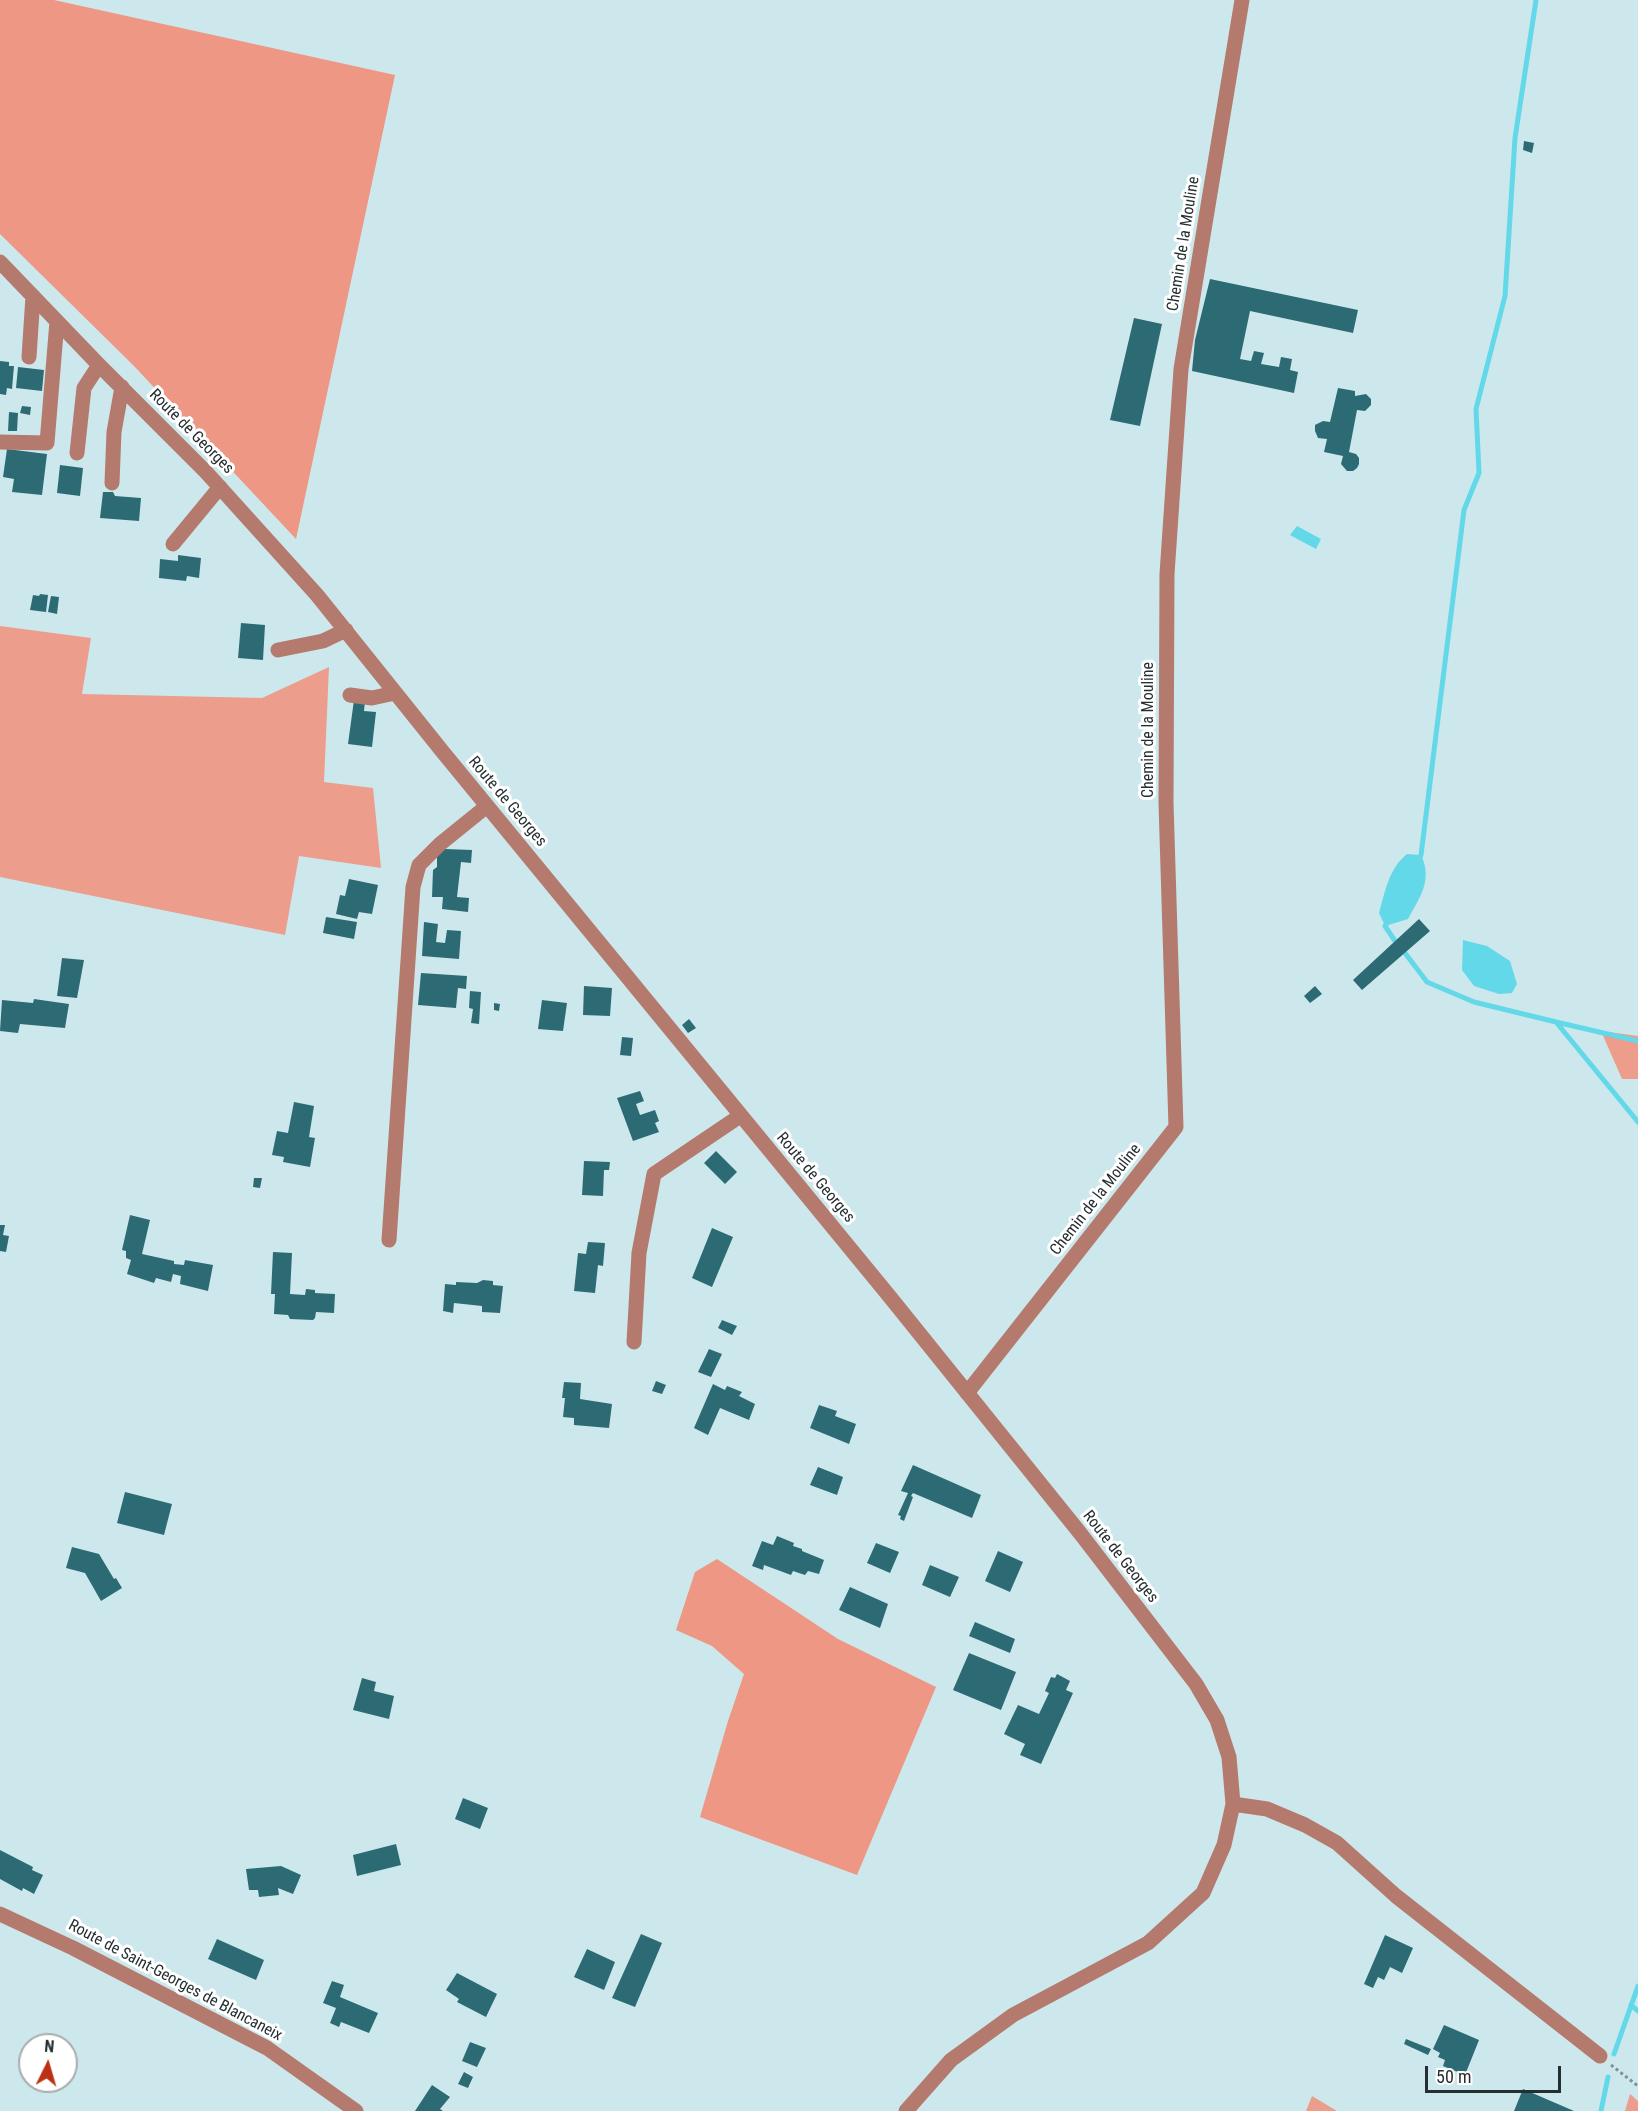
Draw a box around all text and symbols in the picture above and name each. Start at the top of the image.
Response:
street label: Chemin de la Mouline [1164,175,1204,313]
street label: Route de Georges [145,386,237,478]
street label: Chemin de la Mouline [1139,662,1159,798]
street label: Route de Georges [464,753,550,851]
street label: Route de Georges [772,1129,858,1227]
street label: Chemin de la Mouline [1047,1141,1145,1259]
street label: Route de Georges [1078,1507,1162,1607]
street label: Route de Saint-Georges de Blancaneix [65,1916,285,2046]
north arrow [18,2033,78,2093]
text: N [44,2037,55,2056]
scale bar [1428,2054,1564,2092]
text: 50 m [1436,2066,1471,2087]

